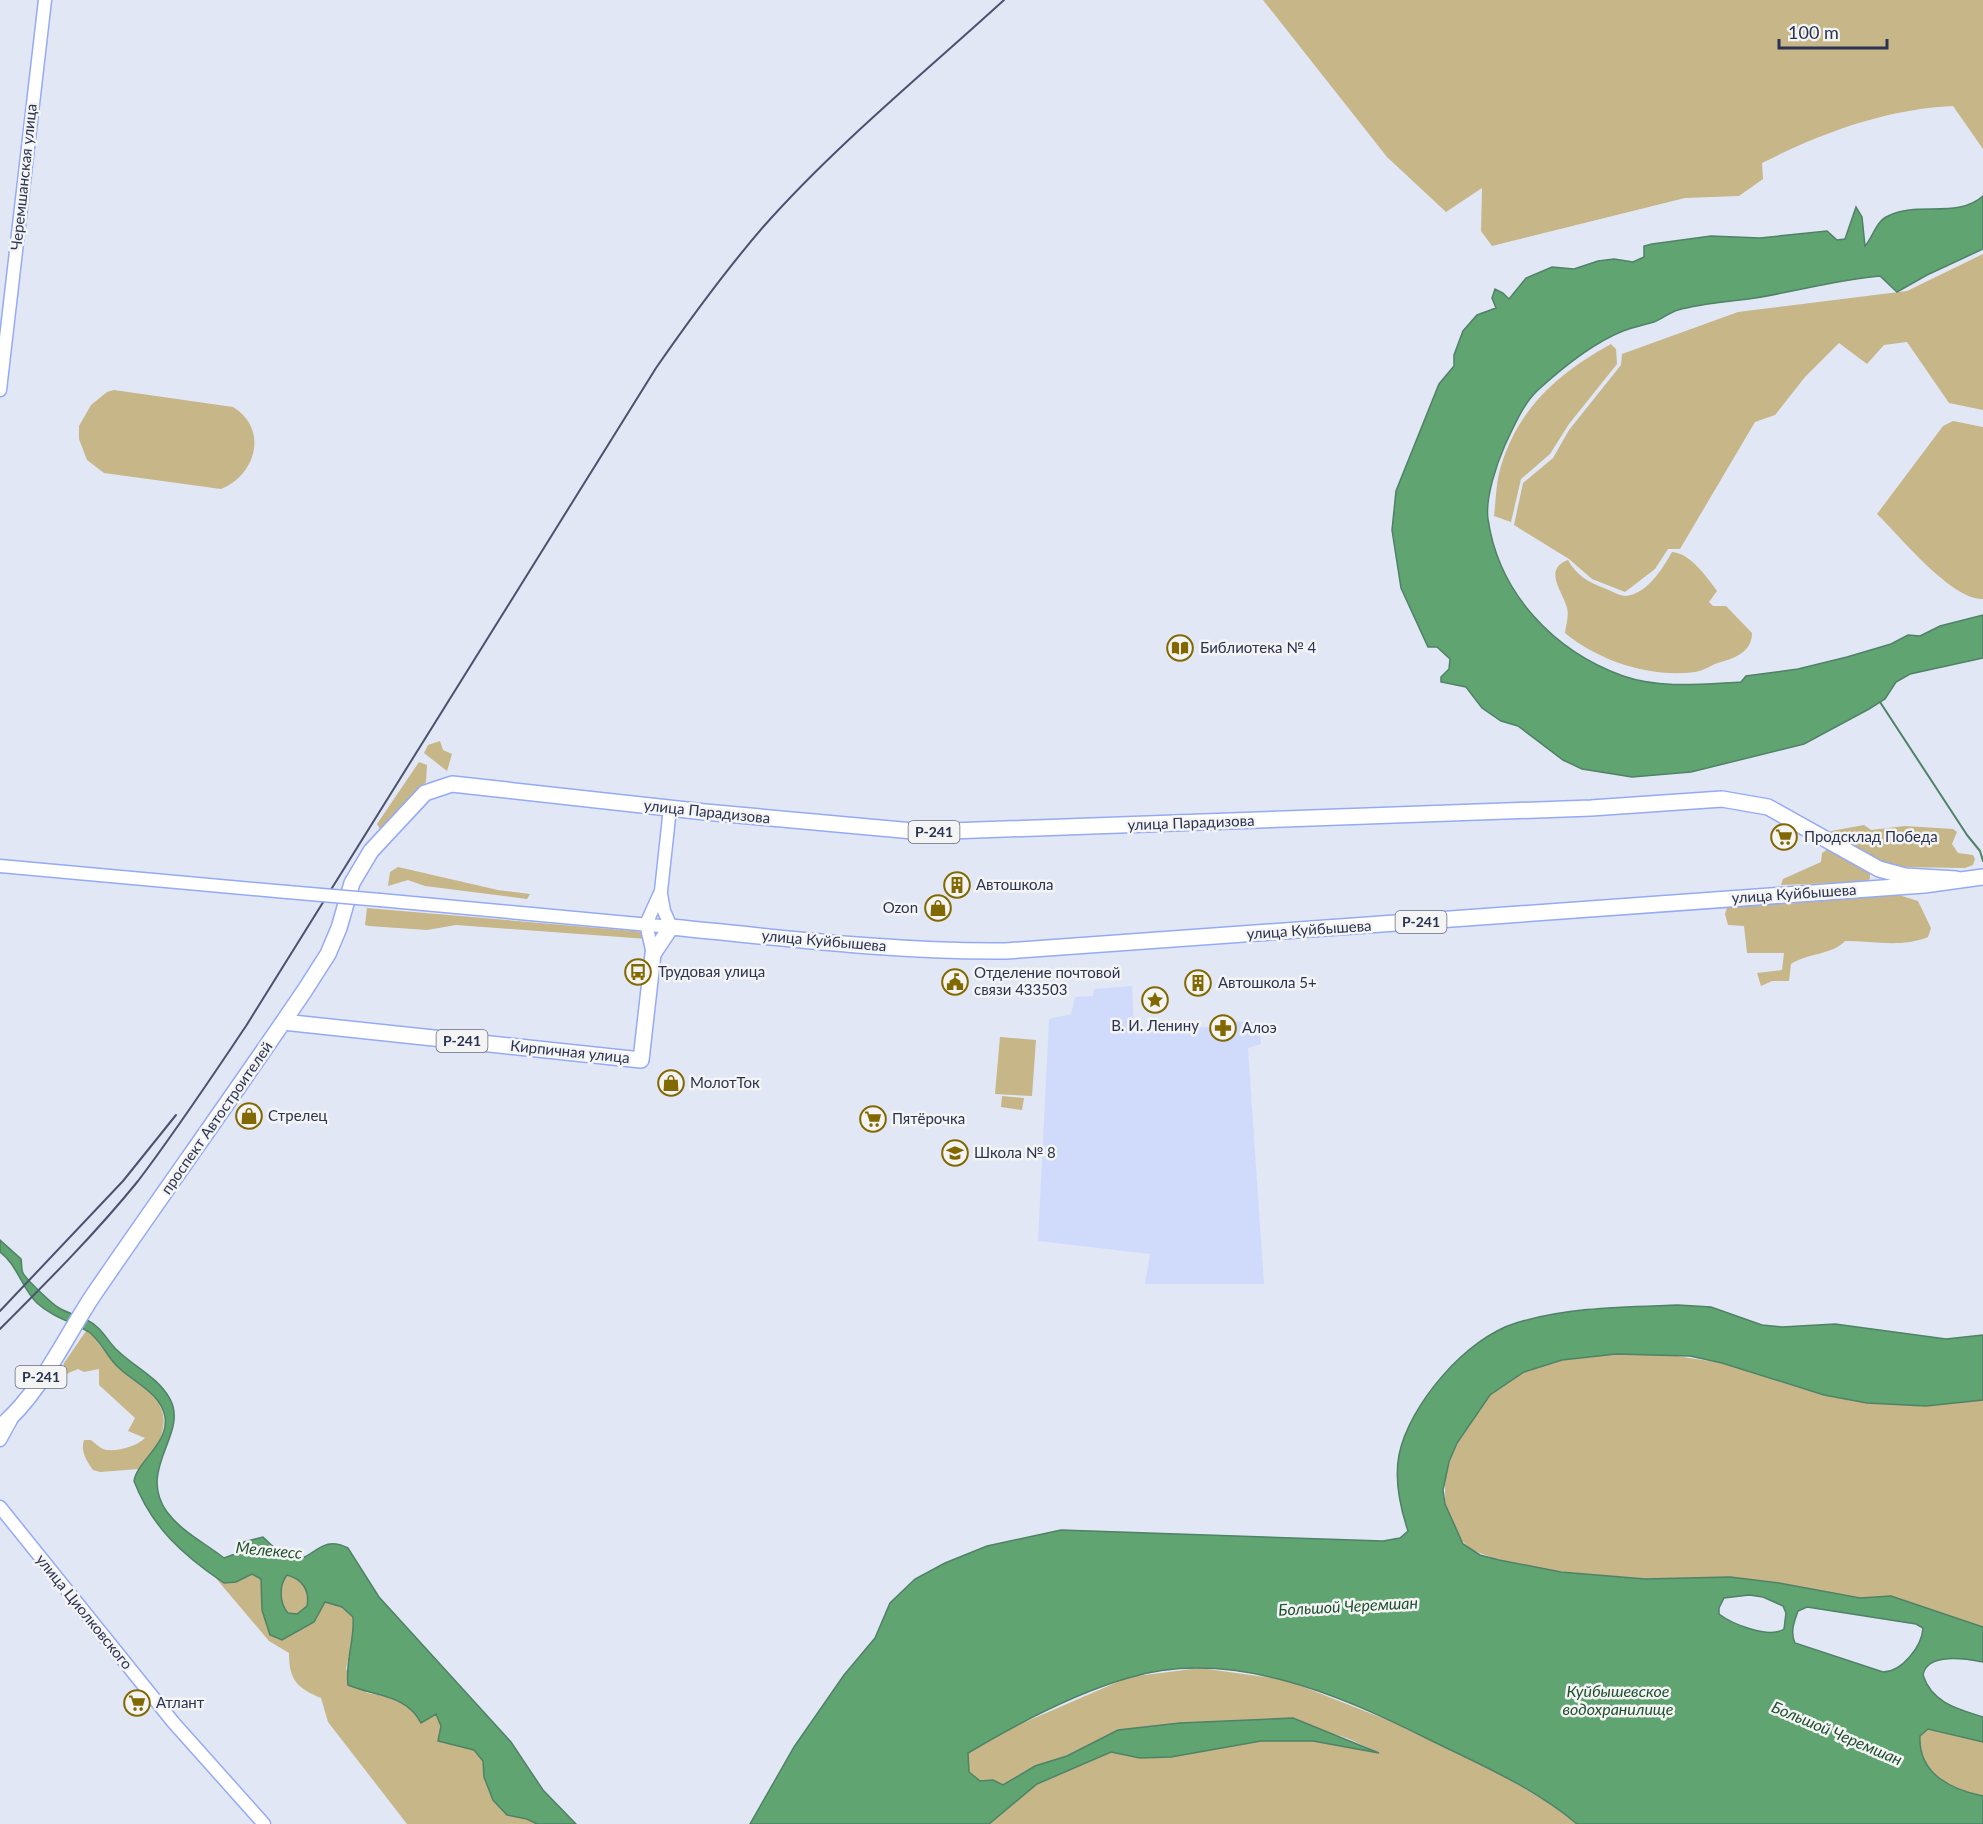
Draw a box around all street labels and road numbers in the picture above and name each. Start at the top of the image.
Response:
street label: Черемшанская улица [6,103,40,251]
street label: улица Парадизова [643,795,771,827]
street label: улица Парадизова [1127,811,1255,833]
road number: Р-241 [908,821,960,843]
street label: улица Куйбышева [1731,880,1857,906]
road number: Р-241 [1396,911,1446,933]
street label: улица Куйбышева [1246,916,1372,942]
street label: улица Куйбышева [761,926,887,954]
road number: Р-241 [436,1030,488,1052]
street label: Кирпичная улица [510,1036,631,1066]
street label: проспект Автостроителей [157,1038,276,1197]
road number: Р-241 [15,1366,66,1388]
street label: улица Циолковского [33,1550,137,1673]

